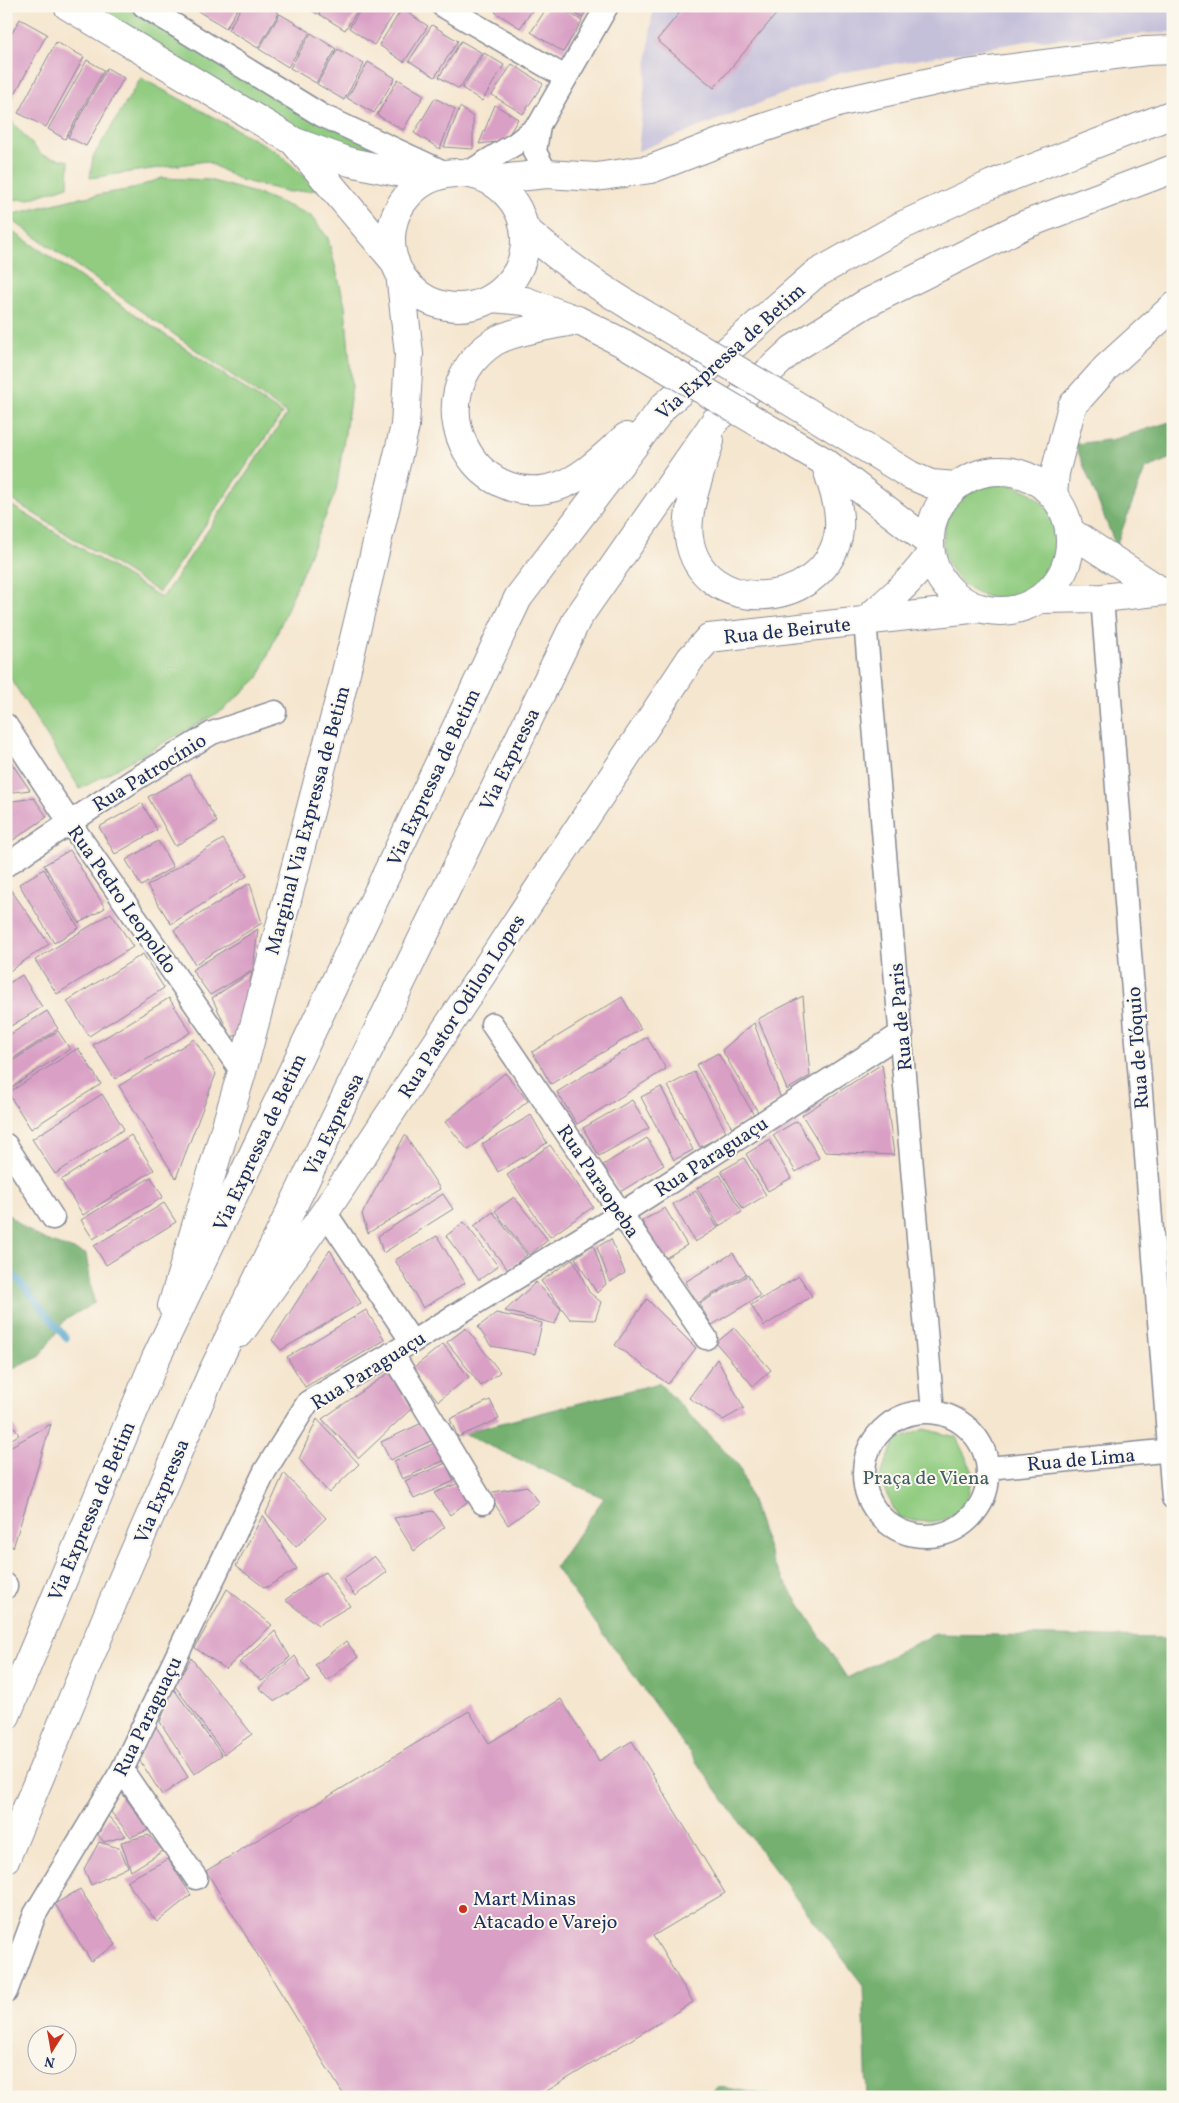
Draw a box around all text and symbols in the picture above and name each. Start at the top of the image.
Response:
street label: Via Expressa de Betim [650,278,812,427]
street label: Rua de Beirute [722,611,852,653]
street label: Marginal Via Expressa de Betim [260,683,358,958]
street label: Via Expressa de Betim [381,684,488,871]
street label: Via Expressa [474,704,548,816]
street label: Rua Patrocínio [88,727,213,820]
street label: Rua Pedro Leopoldo [60,820,183,980]
street label: Rua Pastor Odilon Lopes [392,909,533,1105]
street label: Rua de Paris [883,962,921,1072]
street label: Rua de Tóquio [1121,986,1157,1110]
street label: Via Expressa de Betim [207,1049,314,1236]
street label: Via Expressa [298,1069,372,1181]
street label: Rua Paraguaçu [650,1110,774,1205]
street label: Rua Paraopeba [549,1120,646,1244]
street label: Rua Paraguaçu [306,1325,432,1418]
street label: Via Expressa de Betim [42,1417,143,1606]
street label: Via Expressa [128,1435,198,1549]
street label: Rua de Lima [1026,1442,1137,1480]
park label: Praça de Viena [862,1465,990,1493]
street label: Rua Paraguaçu [108,1652,190,1782]
place label: Mart Minas Atacado e Varejo [473,1886,618,1937]
marker: Mart Minas Atacado e Varejo [457,1903,469,1915]
north arrow [28,2026,78,2076]
text: N [43,2051,57,2072]

